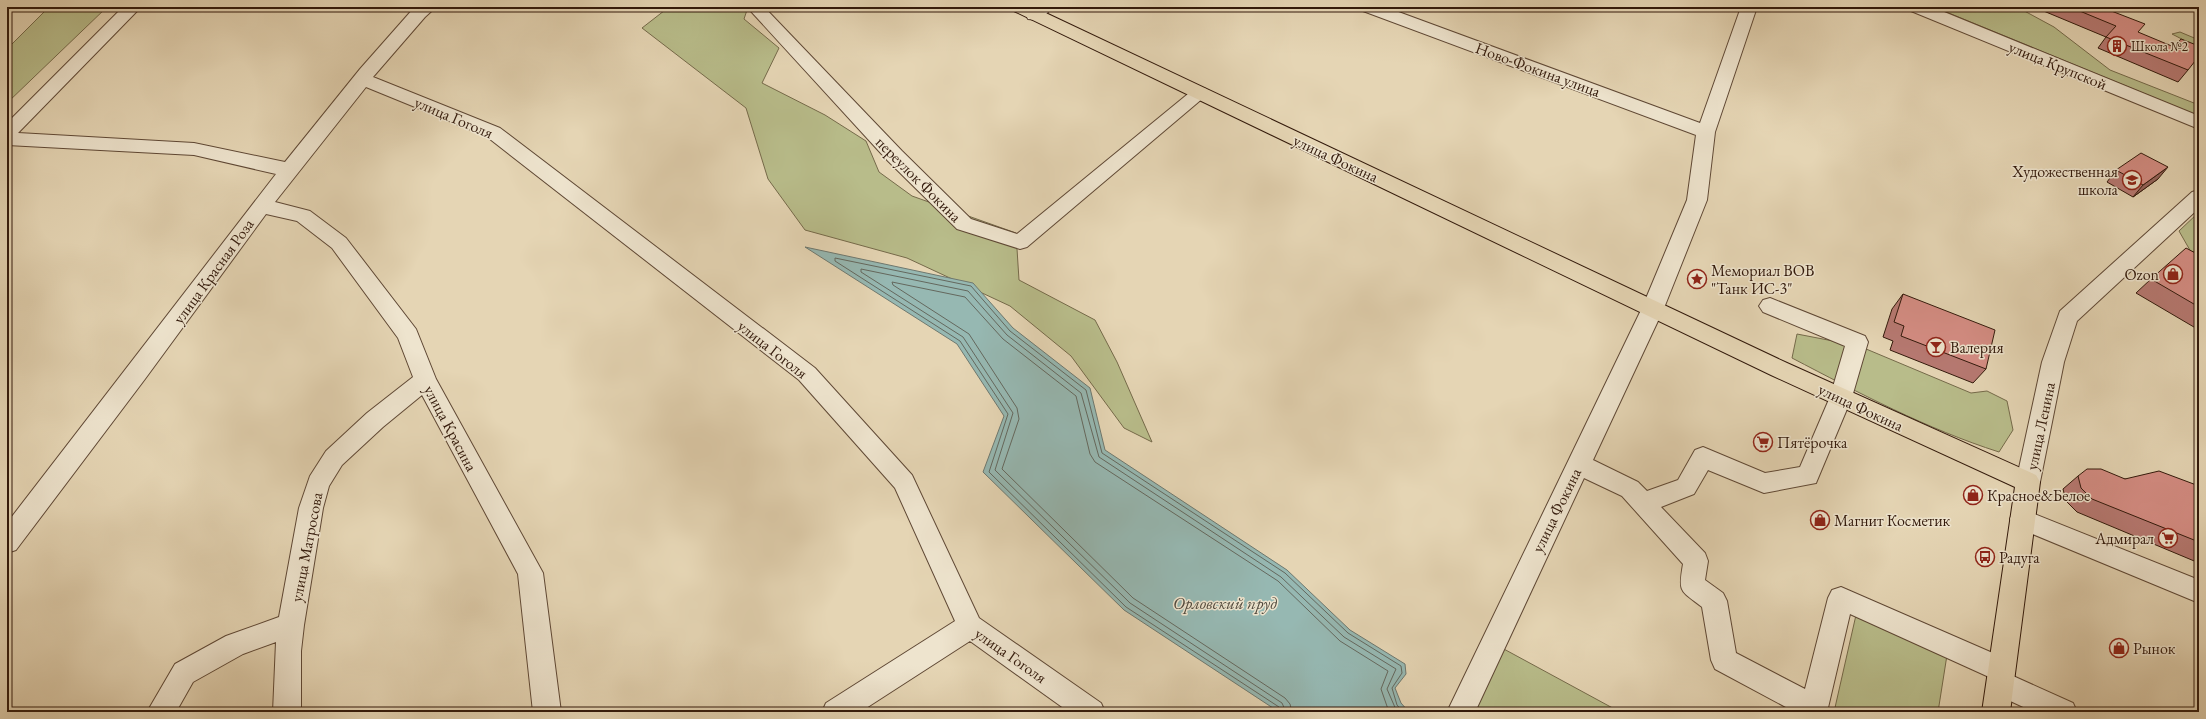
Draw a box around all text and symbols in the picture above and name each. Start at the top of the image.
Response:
building icon: Школа №2 [2106,35,2128,57]
street label: улица Крупской [2006,36,2110,95]
street label: Ново-Фокина улица [1472,37,1604,102]
place label: Школа №2 [2131,38,2189,55]
street label: улица Гоголя [411,92,496,143]
street label: улица Фокина [1290,130,1382,188]
street label: переулок Фокина [871,132,966,227]
place label: Художественная школа [2011,161,2119,200]
school or university icon: Художественная школа [2121,169,2143,191]
street label: улица Красная Роза [168,214,259,328]
place label: Мемориал ВОВ "Танк ИС-3" [1711,260,1814,299]
shop icon: Ozon [2162,263,2184,285]
place label: Ozon [2124,264,2160,285]
place icon: Мемориал ВОВ "Танк ИС-3" [1686,268,1708,290]
street label: улица Гоголя [733,315,812,383]
bar icon: Валерия [1925,336,1947,358]
place label: Валерия [1950,337,2004,358]
street label: улица Фокина [1815,379,1907,437]
street label: улица Ленина [2021,379,2060,472]
street label: улица Красина [419,381,482,476]
supermarket icon: Пятёрочка [1752,431,1774,453]
place label: Пятёрочка [1777,432,1848,453]
street label: улица Фокина [1527,464,1586,556]
shop icon: Красное&Белое [1962,484,1984,506]
place label: Красное&Белое [1987,485,2090,506]
street label: улица Матросова [286,490,328,604]
shop icon: Магнит Косметик [1809,509,1831,531]
place label: Магнит Косметик [1834,510,1951,531]
supermarket icon: Адмирал [2157,527,2179,549]
place label: Адмирал [2094,528,2154,549]
bus stop icon: Радуга [1974,546,1996,568]
place label: Радуга [1999,547,2040,568]
water label: Орловский пруд [1173,592,1277,614]
street label: улица Гоголя [971,623,1051,688]
shop icon: Рынок [2108,637,2130,659]
place label: Рынок [2133,638,2176,659]

